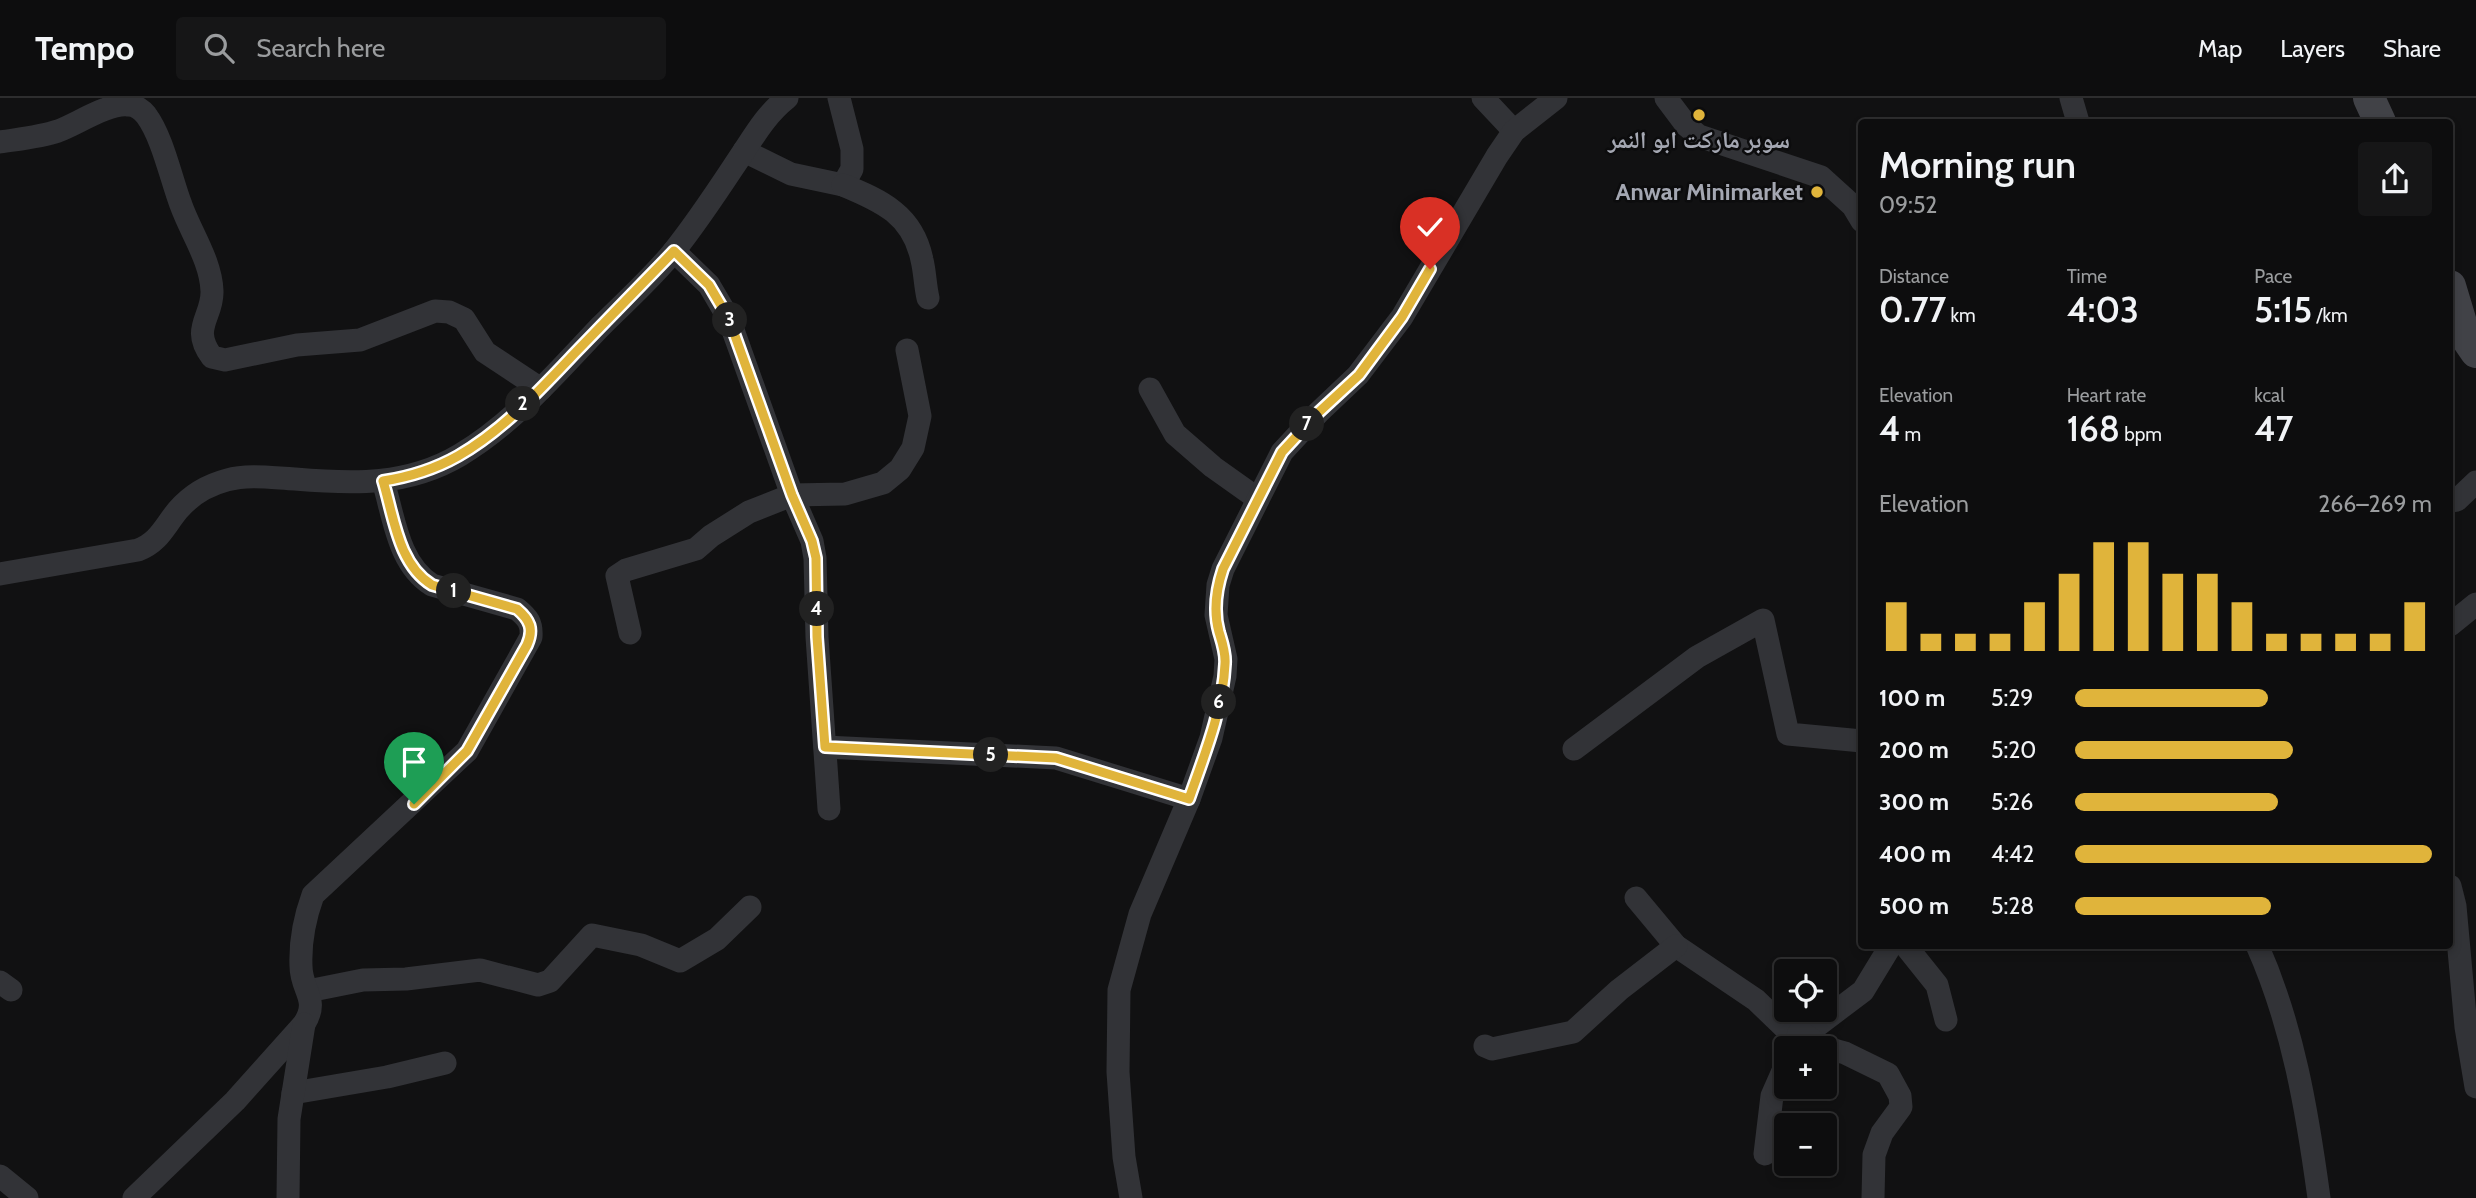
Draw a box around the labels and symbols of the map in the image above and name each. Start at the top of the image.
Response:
marker: سوبر ماركت ابو النمر [1691,107,1707,123]
place label: سوبر ماركت ابو النمر [1607,125,1790,154]
place label: Anwar Minimarket [1615,177,1803,206]
marker: Anwar Minimarket [1809,184,1825,200]
pin [1400,197,1460,269]
pin: 3 [712,302,748,338]
pin: 2 [505,386,540,422]
pin: 7 [1290,406,1324,442]
pin: 1 [436,574,472,608]
pin: 4 [800,592,834,626]
pin: 6 [1202,684,1236,720]
pin [384,732,444,804]
pin: 5 [974,738,1009,772]

